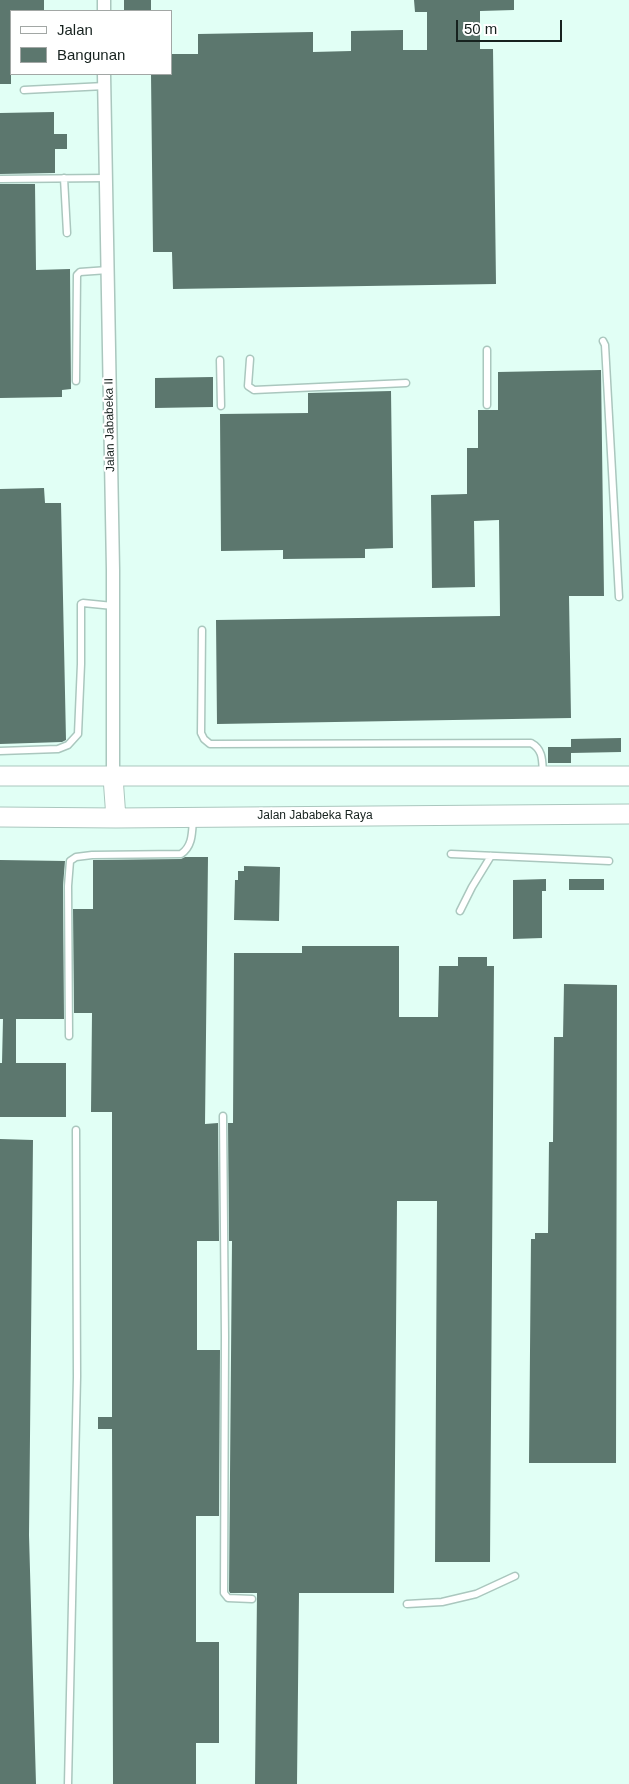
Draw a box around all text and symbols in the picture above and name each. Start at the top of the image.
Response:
legend [10,10,172,75]
scale bar [459,10,565,42]
text: 50 m [464,20,497,37]
text: Jalan [57,21,93,38]
text: Bangunan [57,46,125,63]
street label: Jalan Jababeka II [102,378,118,472]
street label: Jalan Jababeka Raya [257,809,373,823]

